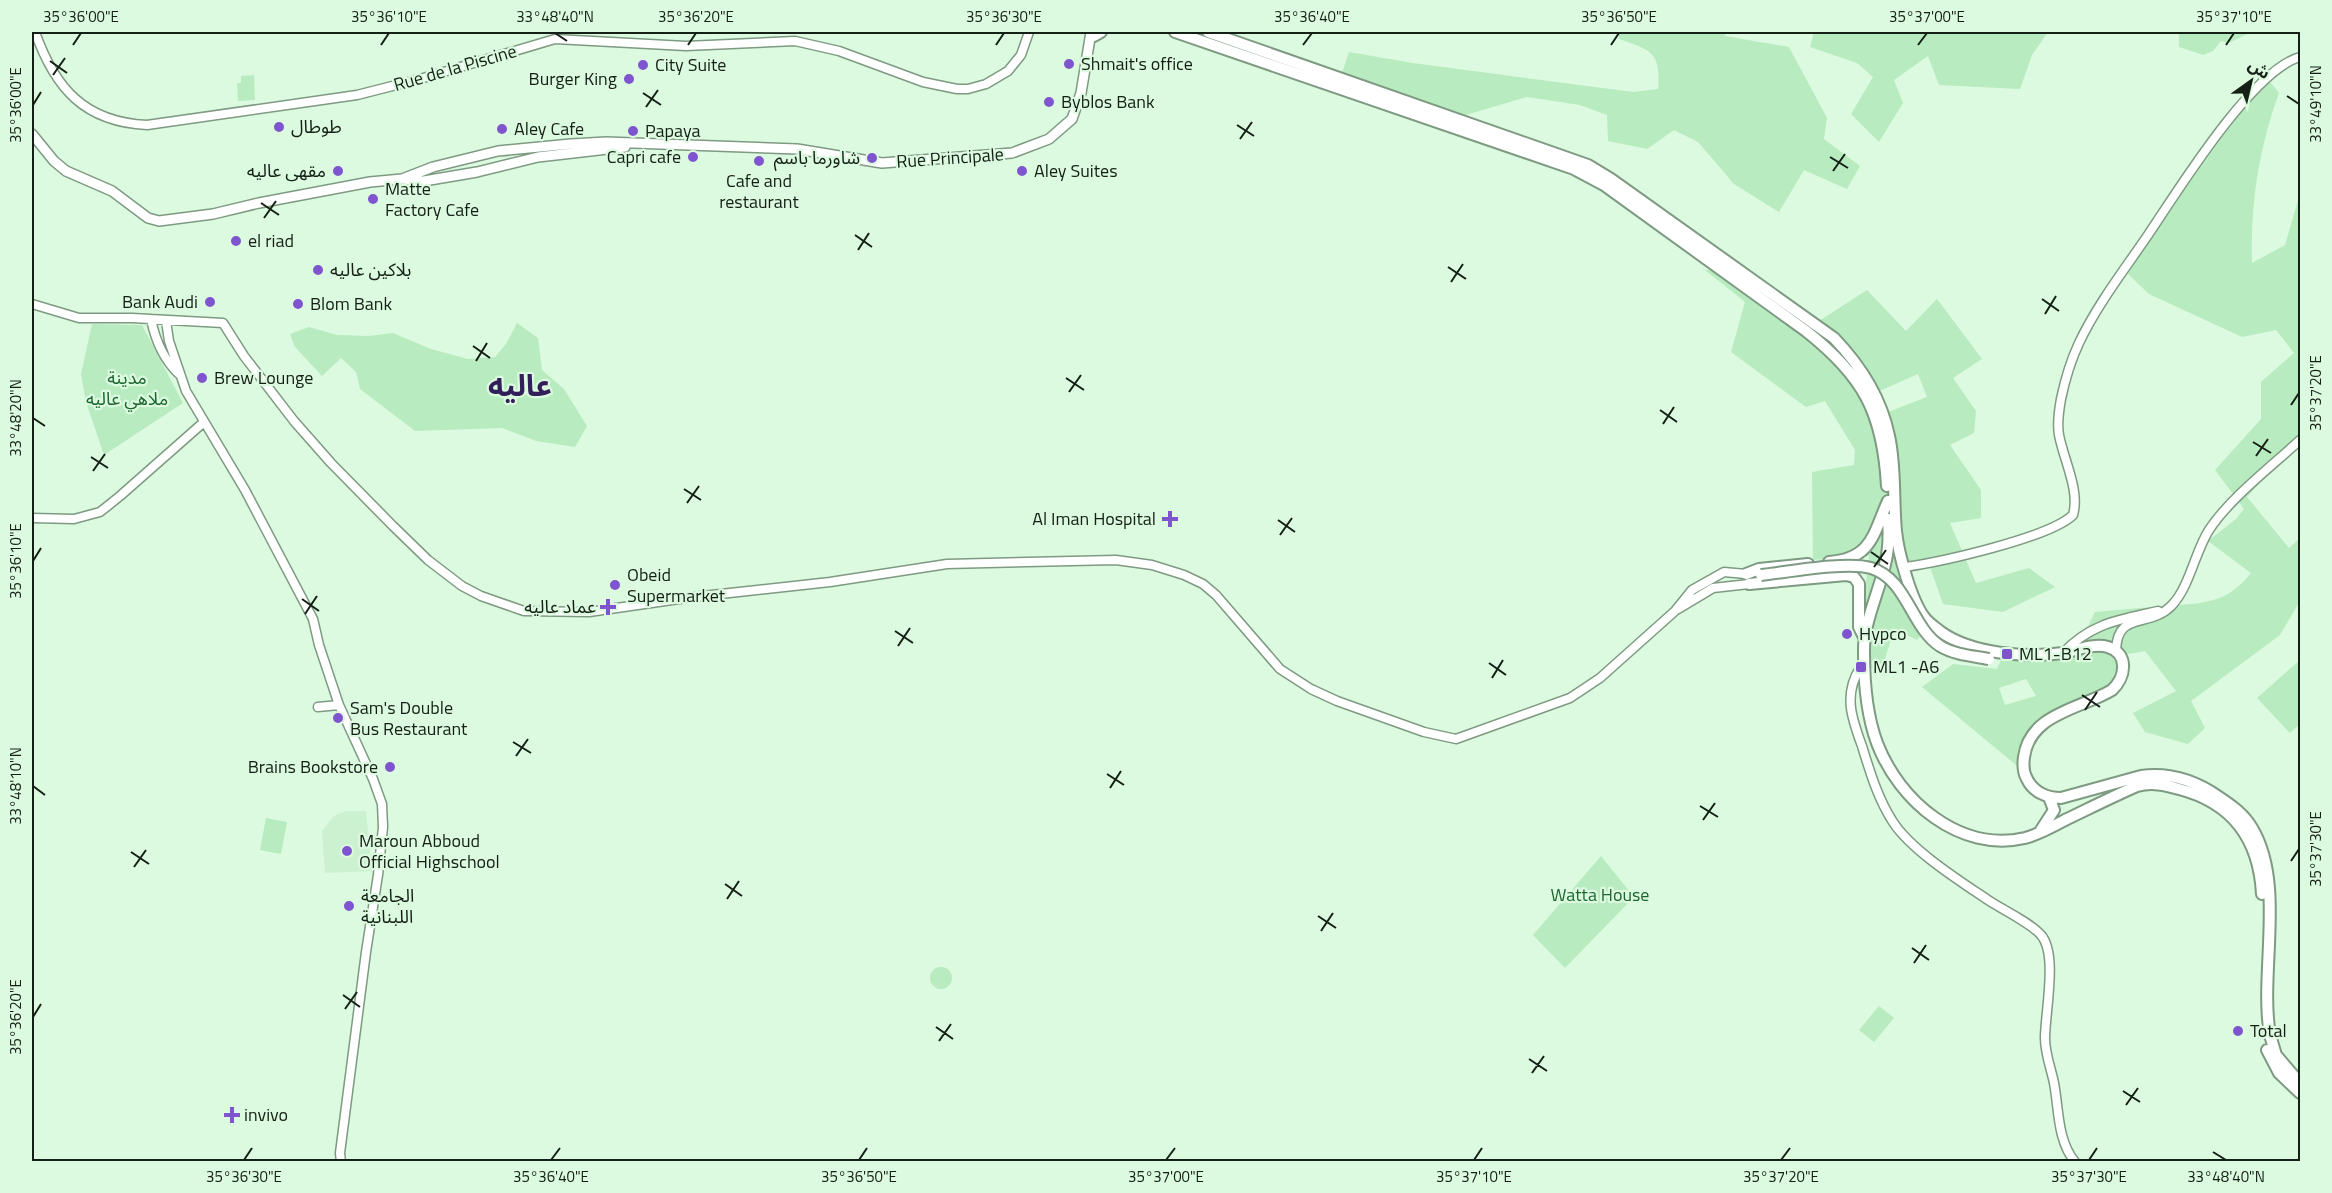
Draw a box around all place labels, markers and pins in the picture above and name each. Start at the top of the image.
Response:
place label: Shmait's office [1081,50,1193,77]
place label: City Suite [655,51,726,78]
marker: Shmait's office [1062,57,1076,71]
marker: City Suite [636,58,650,72]
place label: Burger King [529,65,617,92]
marker: Burger King [622,72,636,86]
place label: Byblos Bank [1061,88,1155,115]
marker: Byblos Bank [1042,95,1056,109]
place label: طوطال [291,113,342,140]
place label: Aley Cafe [514,115,584,142]
place label: Papaya [645,117,701,144]
marker: طوطال [272,120,286,134]
marker: Aley Cafe [495,122,509,136]
marker: Papaya [626,124,640,138]
place label: Capri cafe [607,143,681,170]
place label: شاورما باسم [774,144,860,171]
marker: Capri cafe [686,150,700,164]
marker: شاورما باسم [865,151,879,165]
marker: Cafe and restaurant [752,154,766,168]
place label: مقهى عاليه [247,157,326,184]
place label: Aley Suites [1034,157,1118,184]
marker: مقهى عاليه [331,164,345,178]
marker: Aley Suites [1015,164,1029,178]
place label: Cafe and restaurant [719,167,799,215]
place label: Matte Factory Cafe [385,175,479,223]
marker: Matte Factory Cafe [366,192,380,206]
place label: el riad [248,227,294,254]
marker: el riad [229,234,243,248]
place label: بلاكين عاليه [330,256,411,283]
marker: بلاكين عاليه [311,263,325,277]
place label: Bank Audi [122,288,198,315]
place label: Blom Bank [310,290,393,317]
marker: Bank Audi [203,295,217,309]
marker: Blom Bank [291,297,305,311]
place label: Brew Lounge [214,364,313,391]
marker: Brew Lounge [195,371,209,385]
place label: Al Iman Hospital [1032,505,1156,532]
marker: Al Iman Hospital [1161,510,1179,528]
place label: Obeid Supermarket [627,561,726,609]
marker: Obeid Supermarket [608,578,622,592]
place label: عماد عاليه [524,593,596,620]
marker: عماد عاليه [601,600,615,614]
place label: Hypco [1859,620,1907,647]
marker: Hypco [1840,627,1854,641]
place label: ML1-B12 [2019,640,2092,667]
marker: ML1-B12 [2000,647,2014,661]
place label: ML1 -A6 [1873,653,1939,680]
marker: ML1 -A6 [1854,660,1868,674]
place label: Sam's Double Bus Restaurant [350,694,468,742]
marker: Sam's Double Bus Restaurant [331,711,345,725]
place label: Brains Bookstore [248,753,378,780]
marker: Brains Bookstore [383,760,397,774]
place label: Maroun Abboud Official Highschool [359,827,500,875]
marker: Maroun Abboud Official Highschool [340,844,354,858]
place label: الجامعة اللبنانية [361,882,414,930]
marker: الجامعة اللبنانية [342,899,356,913]
place label: Total [2250,1017,2287,1044]
marker: Total [2231,1024,2245,1038]
place label: invivo [244,1101,288,1128]
marker: invivo [225,1108,239,1122]

